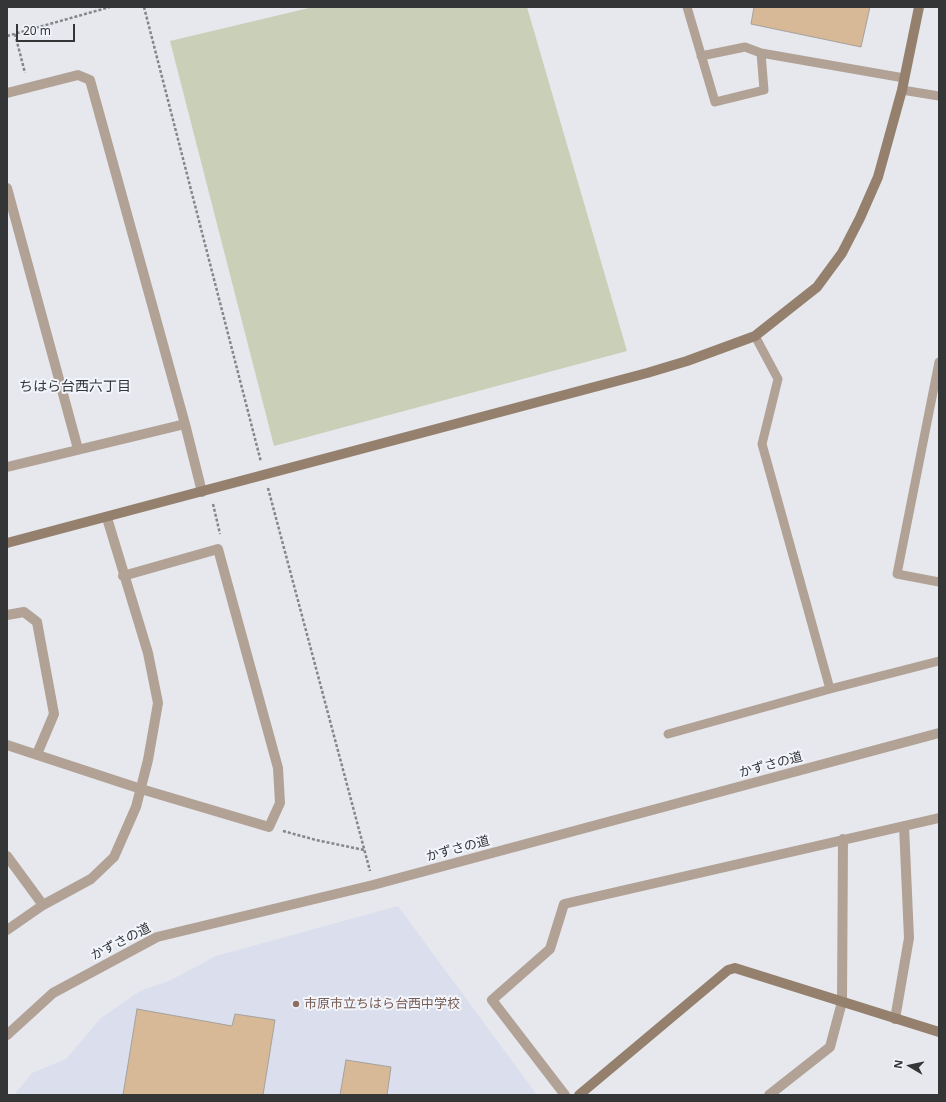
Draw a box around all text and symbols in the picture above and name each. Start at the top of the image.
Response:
scale bar [18,16,77,42]
text: 20 m [23,22,51,39]
district label: ちはら台西六丁目 [19,379,131,395]
street label: かずさの道 [738,749,804,781]
street label: かずさの道 [425,833,491,865]
street label: かずさの道 [89,920,153,964]
place label: 市原市立ちはら台西中学校 [304,996,460,1012]
marker: 市原市立ちはら台西中学校 [291,999,301,1009]
north arrow [890,1046,930,1086]
text: N [890,1058,906,1070]

